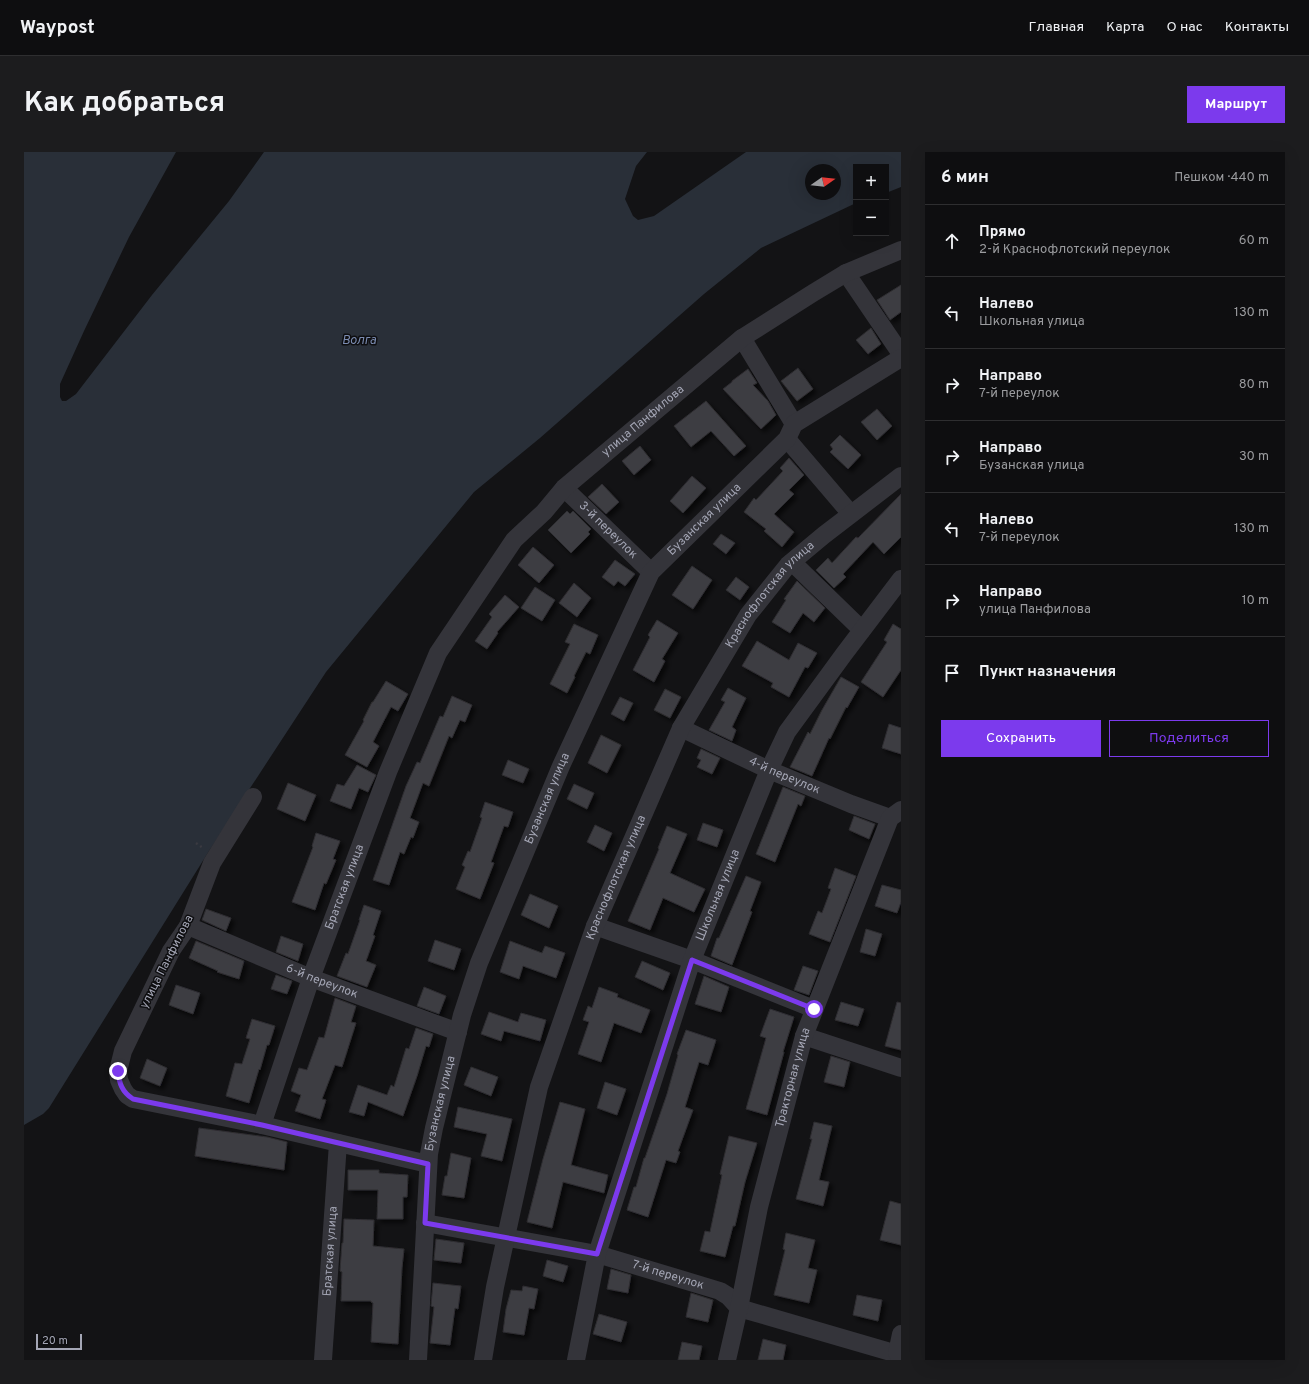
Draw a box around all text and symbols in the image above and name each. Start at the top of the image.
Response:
text: Waypost [20,16,95,40]
text: Главная [1029,19,1084,36]
text: Карта [1106,19,1144,36]
text: О нас [1166,19,1203,36]
text: Контакты [1225,19,1289,36]
text: Как добраться [24,86,225,122]
button: Маршрут [1187,86,1285,123]
north arrow [805,164,841,200]
map controls [853,164,889,236]
button: + [853,164,889,200]
text: 6 мин [941,167,989,189]
text: Пешком · 440 m [1174,170,1269,186]
button: − [853,200,889,236]
text: Прямо [979,223,1026,242]
icon: ahead [941,230,963,252]
text: 60 m [1239,233,1269,249]
text: 2-й Краснофлотский переулок [979,242,1170,258]
text: Налево [979,295,1034,314]
icon: left [941,302,963,324]
text: 130 m [1234,305,1269,321]
text: Школьная улица [979,314,1084,330]
water label: Волга [342,333,377,349]
text: Направо [979,367,1042,386]
icon: right [941,374,963,396]
text: 80 m [1239,377,1269,393]
street label: улица Панфилова [599,382,688,461]
text: 7-й переулок [979,386,1060,402]
text: Направо [979,439,1042,458]
icon: right [941,446,963,468]
text: 30 m [1239,449,1269,465]
text: Бузанская улица [979,458,1084,474]
street label: Бузанская улица [664,480,745,559]
street label: 3-й переулок [575,498,641,563]
text: Налево [979,511,1034,530]
icon: left [941,518,963,540]
text: 130 m [1234,521,1269,537]
text: 7-й переулок [979,530,1060,546]
street label: Краснофлотская улица [722,538,818,651]
text: Направо [979,583,1042,602]
icon: right [941,590,963,612]
text: 10 m [1242,593,1269,609]
text: улица Панфилова [979,602,1091,618]
icon: arrive [941,662,963,684]
text: Пункт назначения [979,663,1116,682]
button: Сохранить [941,720,1101,757]
button: Поделиться [1109,720,1269,757]
street label: Бузанская улица [521,750,574,847]
street label: 4-й переулок [746,753,823,798]
street label: Краснофлотская улица [583,813,650,942]
street label: Братская улица [322,842,368,932]
street label: Школьная улица [693,847,744,943]
street label: улица Панфилова [136,912,198,1012]
street label: 6-й переулок [283,960,360,1003]
route start [805,1000,823,1018]
street label: Тракторная улица [772,1025,814,1129]
street label: Бузанская улица [422,1054,460,1153]
route end [109,1062,127,1080]
street label: Братская улица [319,1206,342,1297]
street label: 7-й переулок [630,1257,706,1294]
scale bar [36,1332,82,1351]
text: 20 m [42,1334,68,1348]

